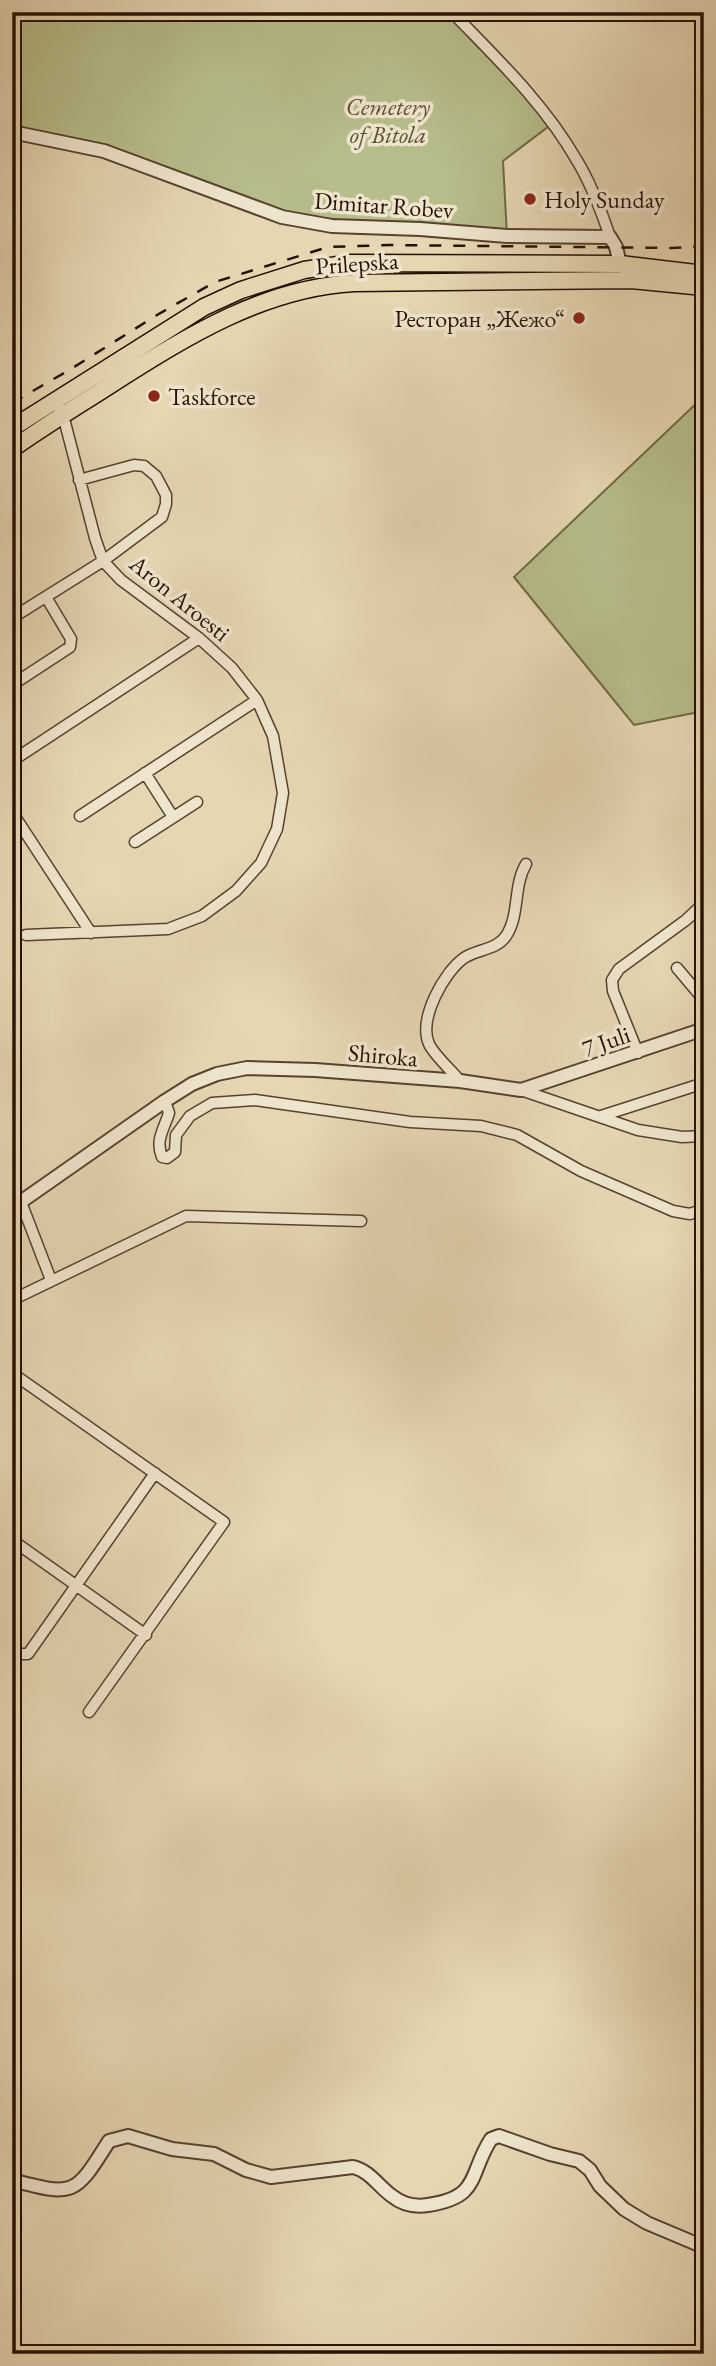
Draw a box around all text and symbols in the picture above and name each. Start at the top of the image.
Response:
park label: Cemetery of Bitola [346,91,431,150]
place label: Holy Sunday [544,184,665,215]
street label: Dimitar Robev [313,185,455,225]
marker: Holy Sunday [522,191,538,207]
street label: Prilepska [314,245,400,281]
place label: Ресторан „Жежо“ [394,303,565,334]
marker: Ресторан „Жежо“ [571,310,587,326]
place label: Taskforce [168,381,256,412]
marker: Taskforce [146,388,162,404]
street label: Aron Aroesti [122,547,237,648]
street label: 7 Juli [578,1018,634,1064]
street label: Shiroka [347,1037,420,1074]

